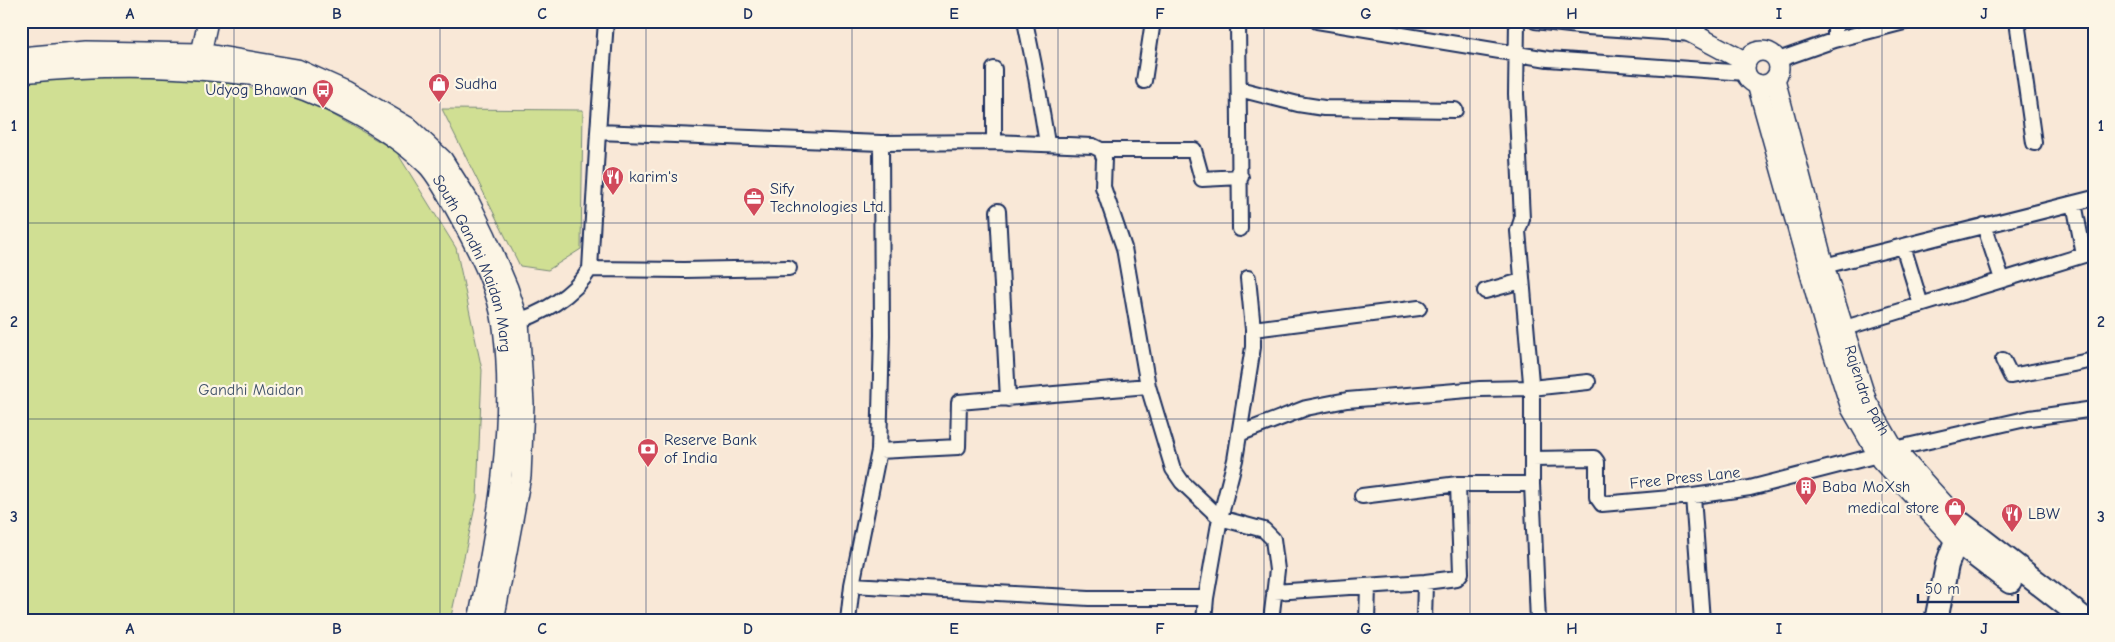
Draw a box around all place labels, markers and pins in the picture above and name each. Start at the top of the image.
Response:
shop icon: Sudha [427,72,451,103]
place label: Sudha [455,75,497,93]
bus stop icon: Udyog Bhawan [311,78,335,109]
place label: Udyog Bhawan [205,81,307,99]
restaurant icon: karim's [601,165,625,196]
place label: karim's [629,168,678,186]
place label: Sify Technologies Ltd. [770,180,886,216]
office icon: Sify Technologies Ltd. [742,186,766,217]
place label: Reserve Bank of India [664,431,757,467]
bank icon: Reserve Bank of India [636,437,660,468]
building icon: Baba MoXsh [1794,475,1818,506]
place label: Baba MoXsh [1822,478,1910,496]
shop icon: medical store [1943,496,1967,527]
place label: medical store [1848,499,1939,517]
restaurant icon: LBW [2000,502,2024,533]
place label: LBW [2028,505,2060,523]

